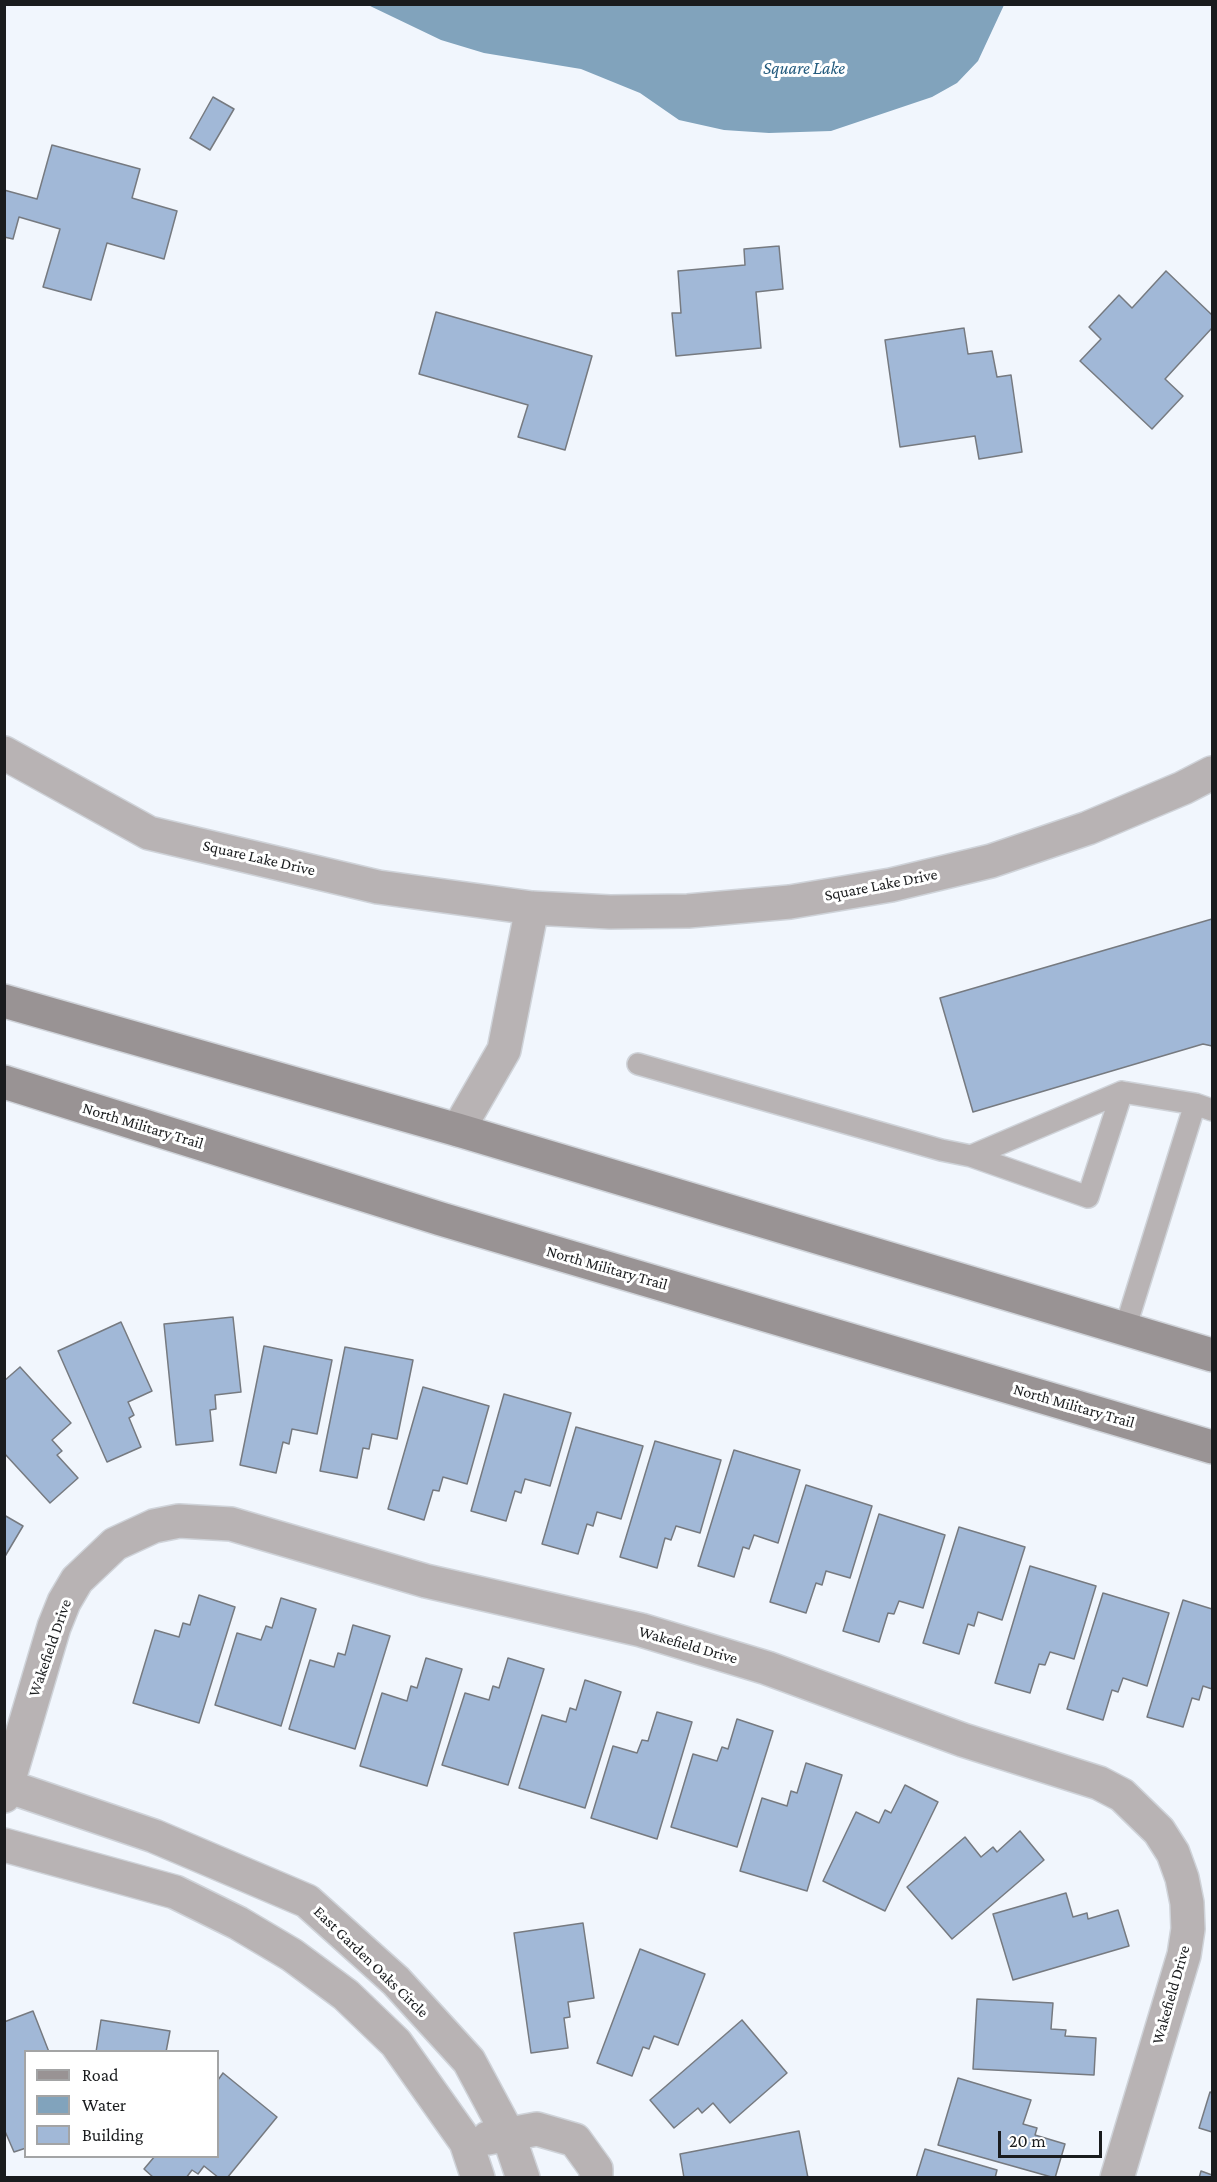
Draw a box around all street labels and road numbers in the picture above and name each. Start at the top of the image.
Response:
street label: Square Lake Drive [201,836,317,880]
street label: Square Lake Drive [823,865,939,905]
street label: North Military Trail [80,1098,206,1154]
street label: North Military Trail [544,1241,670,1295]
street label: North Military Trail [1011,1379,1137,1433]
street label: Wakefield Drive [24,1597,76,1699]
street label: Wakefield Drive [636,1622,740,1668]
street label: East Garden Oaks Circle [310,1902,432,2022]
street label: Wakefield Drive [1148,1943,1194,2047]

